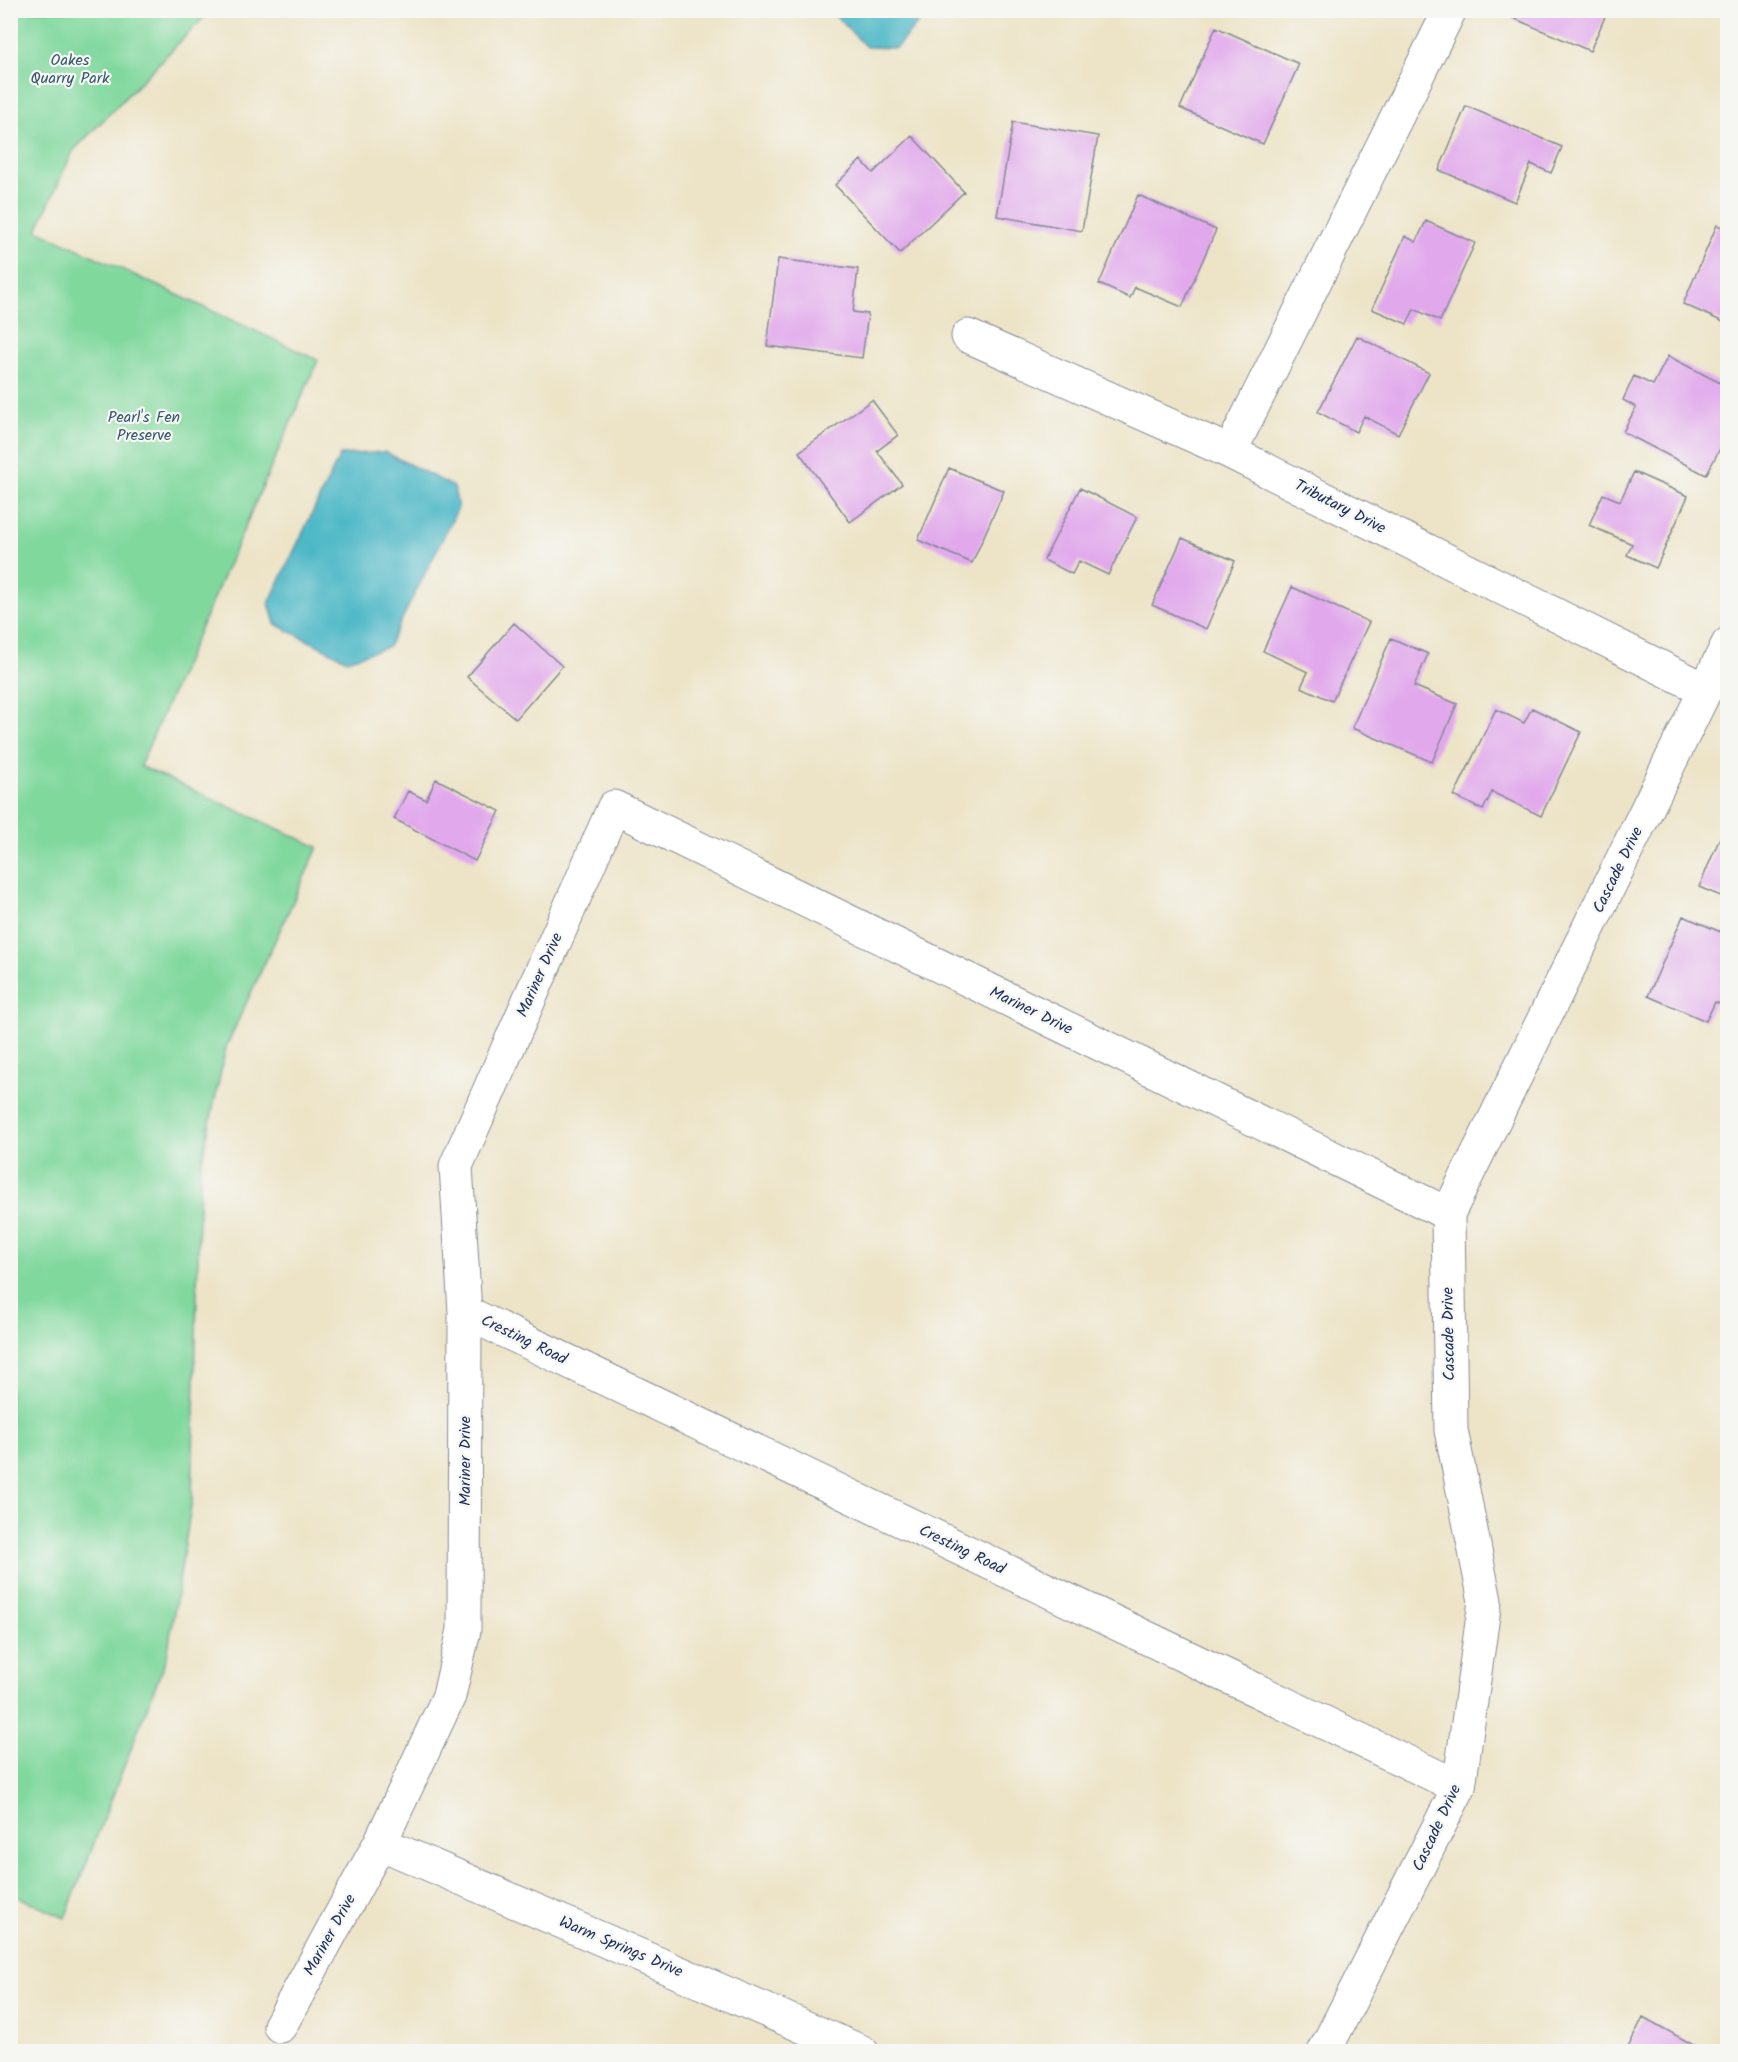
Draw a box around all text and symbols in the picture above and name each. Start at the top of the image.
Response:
park label: Oakes Quarry Park [31,48,110,91]
park label: Pearl's Fen Preserve [108,405,180,448]
street label: Tributary Drive [1290,473,1390,541]
street label: Cascade Drive [1586,822,1650,918]
street label: Mariner Drive [510,929,570,1021]
street label: Mariner Drive [985,980,1077,1042]
street label: Cascade Drive [1436,1287,1462,1381]
street label: Cresting Road [476,1308,572,1372]
street label: Mariner Drive [453,1416,478,1506]
street label: Cresting Road [914,1518,1010,1582]
street label: Cascade Drive [1406,1780,1468,1876]
street label: Mariner Drive [297,1890,363,1980]
street label: Warm Springs Drive [555,1910,687,1984]

